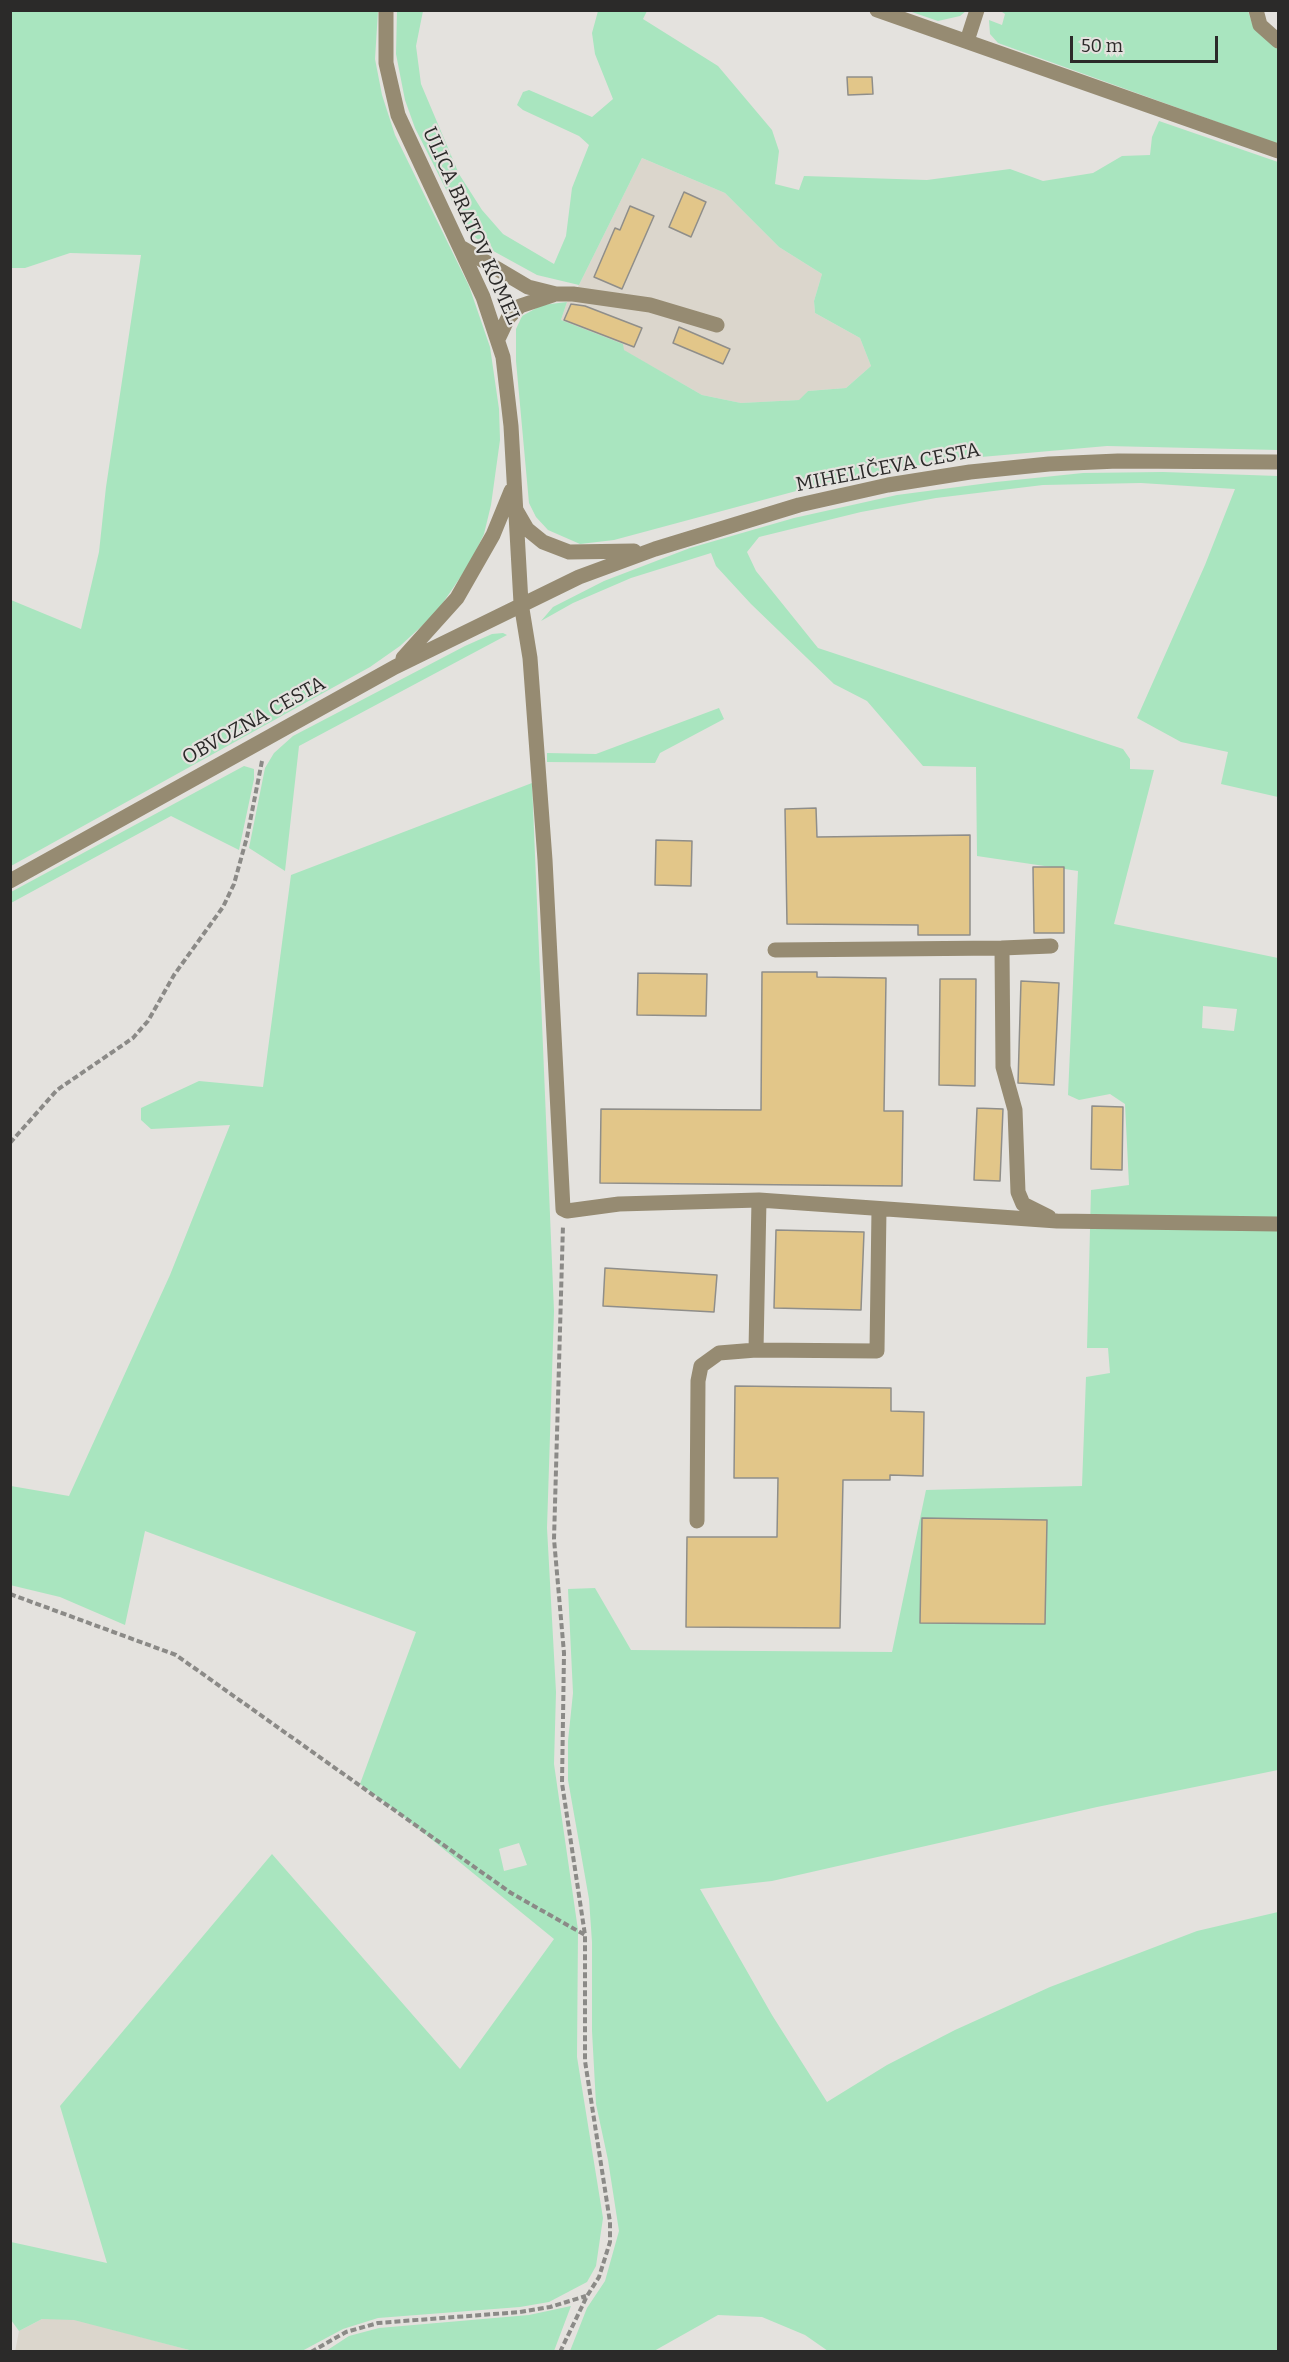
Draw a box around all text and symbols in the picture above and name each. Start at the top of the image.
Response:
scale bar [1073,24,1222,62]
text: 50 m [1081,35,1123,57]
street label: ULICA BRATOV KOMEL [417,124,525,328]
street label: MIHELIČEVA CESTA [794,438,982,498]
street label: OBVOZNA CESTA [178,672,330,770]

